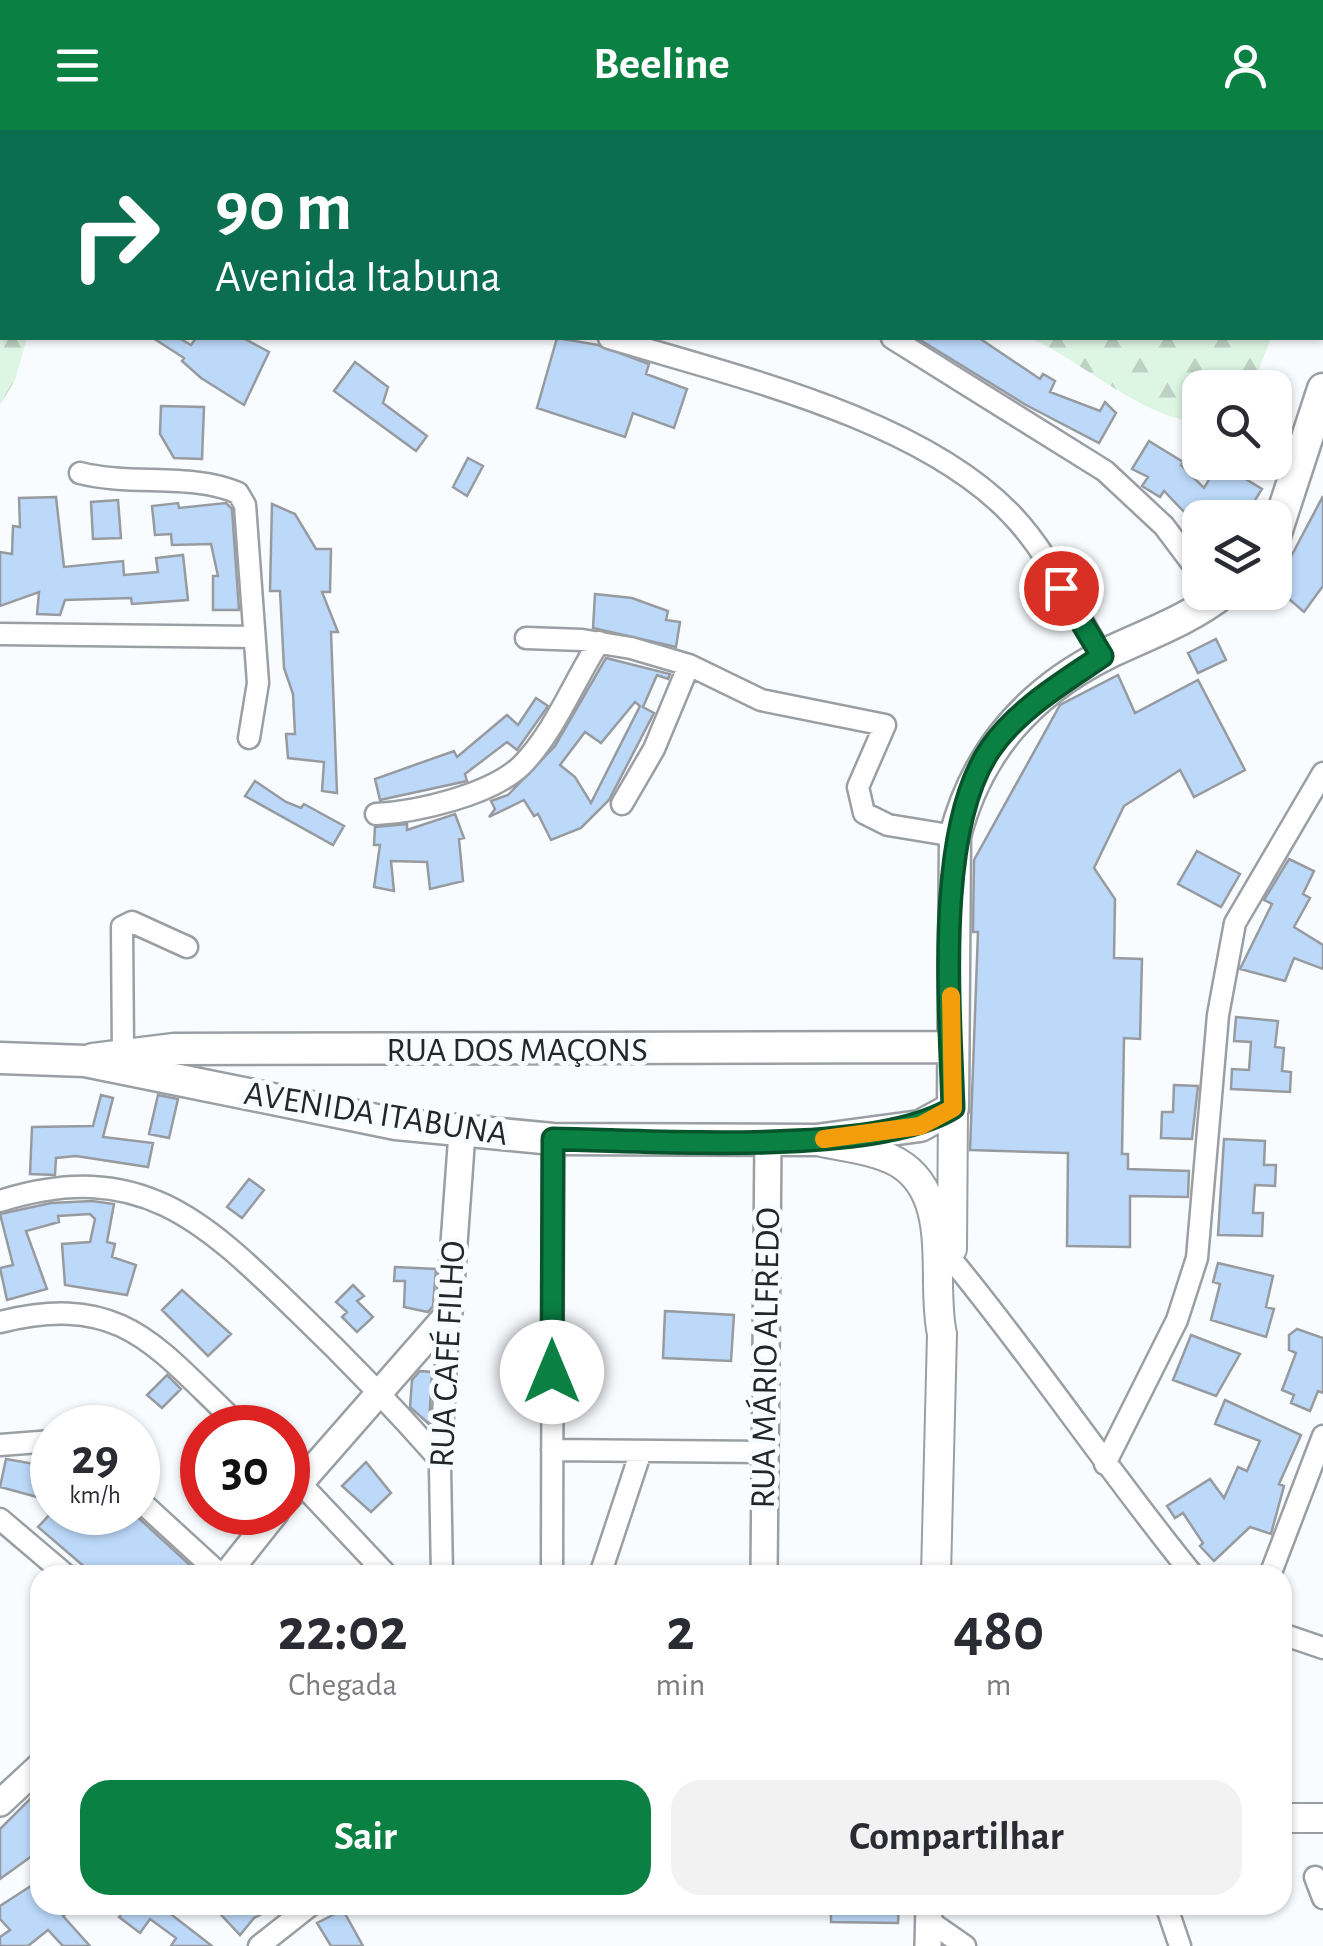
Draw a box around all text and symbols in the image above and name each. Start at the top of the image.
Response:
icon: menu [50,38,105,93]
icon: person [1218,38,1273,93]
text: Beeline [593,42,730,87]
icon: right [50,170,180,300]
text: 90 m [215,173,352,243]
text: Avenida Itabuna [215,255,501,300]
map controls [1182,370,1292,610]
button: search [1182,370,1292,480]
button: layers [1182,500,1292,610]
pin [1019,546,1104,631]
icon: arrive [1034,561,1089,616]
street label: RUA DOS MAÇONS [386,1033,648,1068]
street label: AVENIDA ITABUNA [242,1076,510,1152]
street label: RUA MÁRIO ALFREDO [744,1207,786,1509]
street label: RUA CAFÉ FILHO [423,1240,471,1468]
position arrow [500,1320,604,1424]
speed limit sign: 30 [180,1405,310,1535]
text: 29 [71,1433,119,1483]
text: km/h [69,1483,121,1508]
text: 22:02 [278,1601,408,1661]
text: 2 [666,1601,695,1661]
text: 480 [953,1601,1044,1661]
text: Chegada [288,1669,397,1701]
text: min [655,1669,705,1701]
text: m [986,1669,1011,1701]
button: Sair [80,1780,651,1895]
button: Compartilhar [671,1780,1242,1895]

